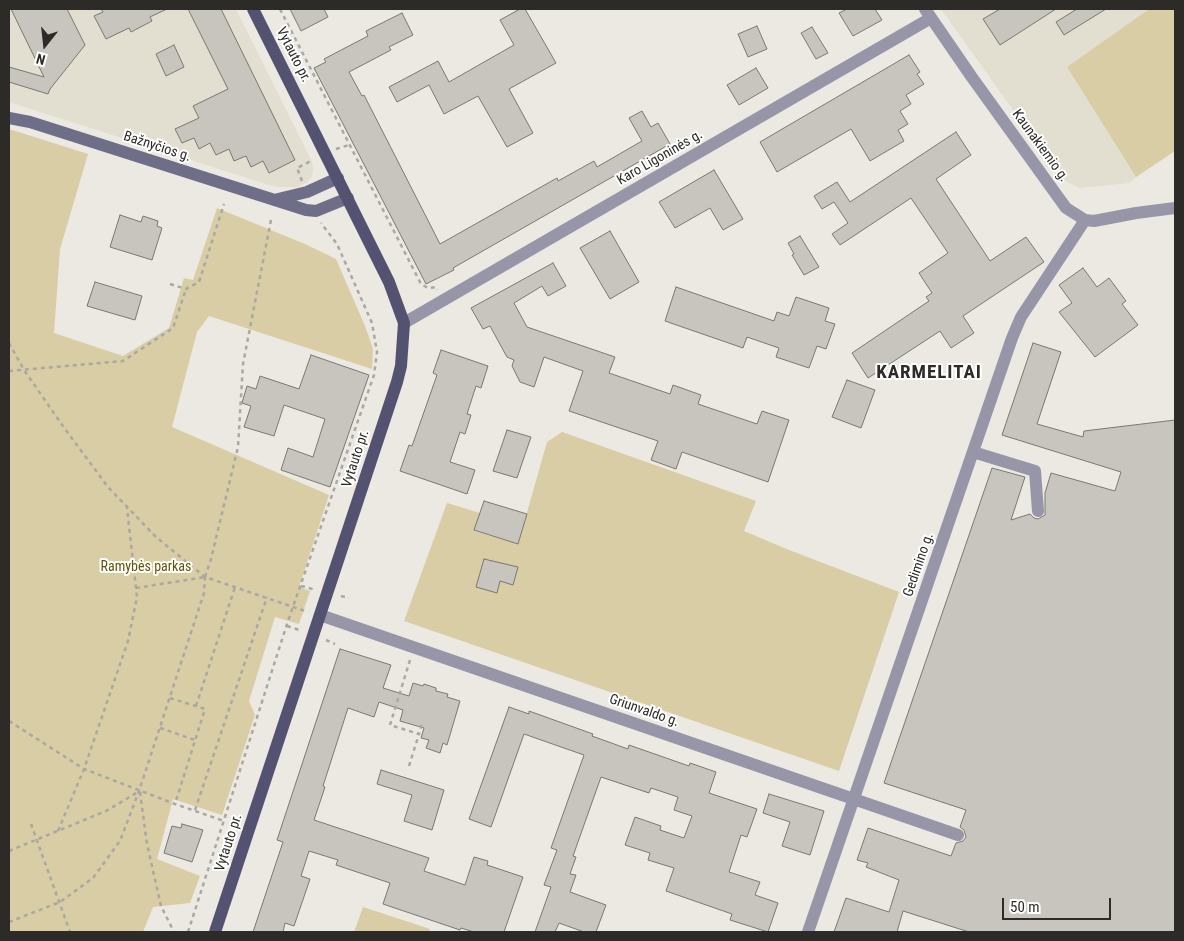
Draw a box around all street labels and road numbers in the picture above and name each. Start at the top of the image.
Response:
street label: Vytauto pr. [272,25,314,85]
street label: Kaunakiemio g. [1008,107,1072,185]
street label: Karo Ligoninės g. [614,127,706,189]
street label: Bažnyčios g. [121,128,193,166]
street label: Vytauto pr. [339,428,373,490]
street label: Gedimino g. [900,531,938,599]
street label: Griunvaldo g. [607,691,681,731]
street label: Vytauto pr. [212,812,246,874]

